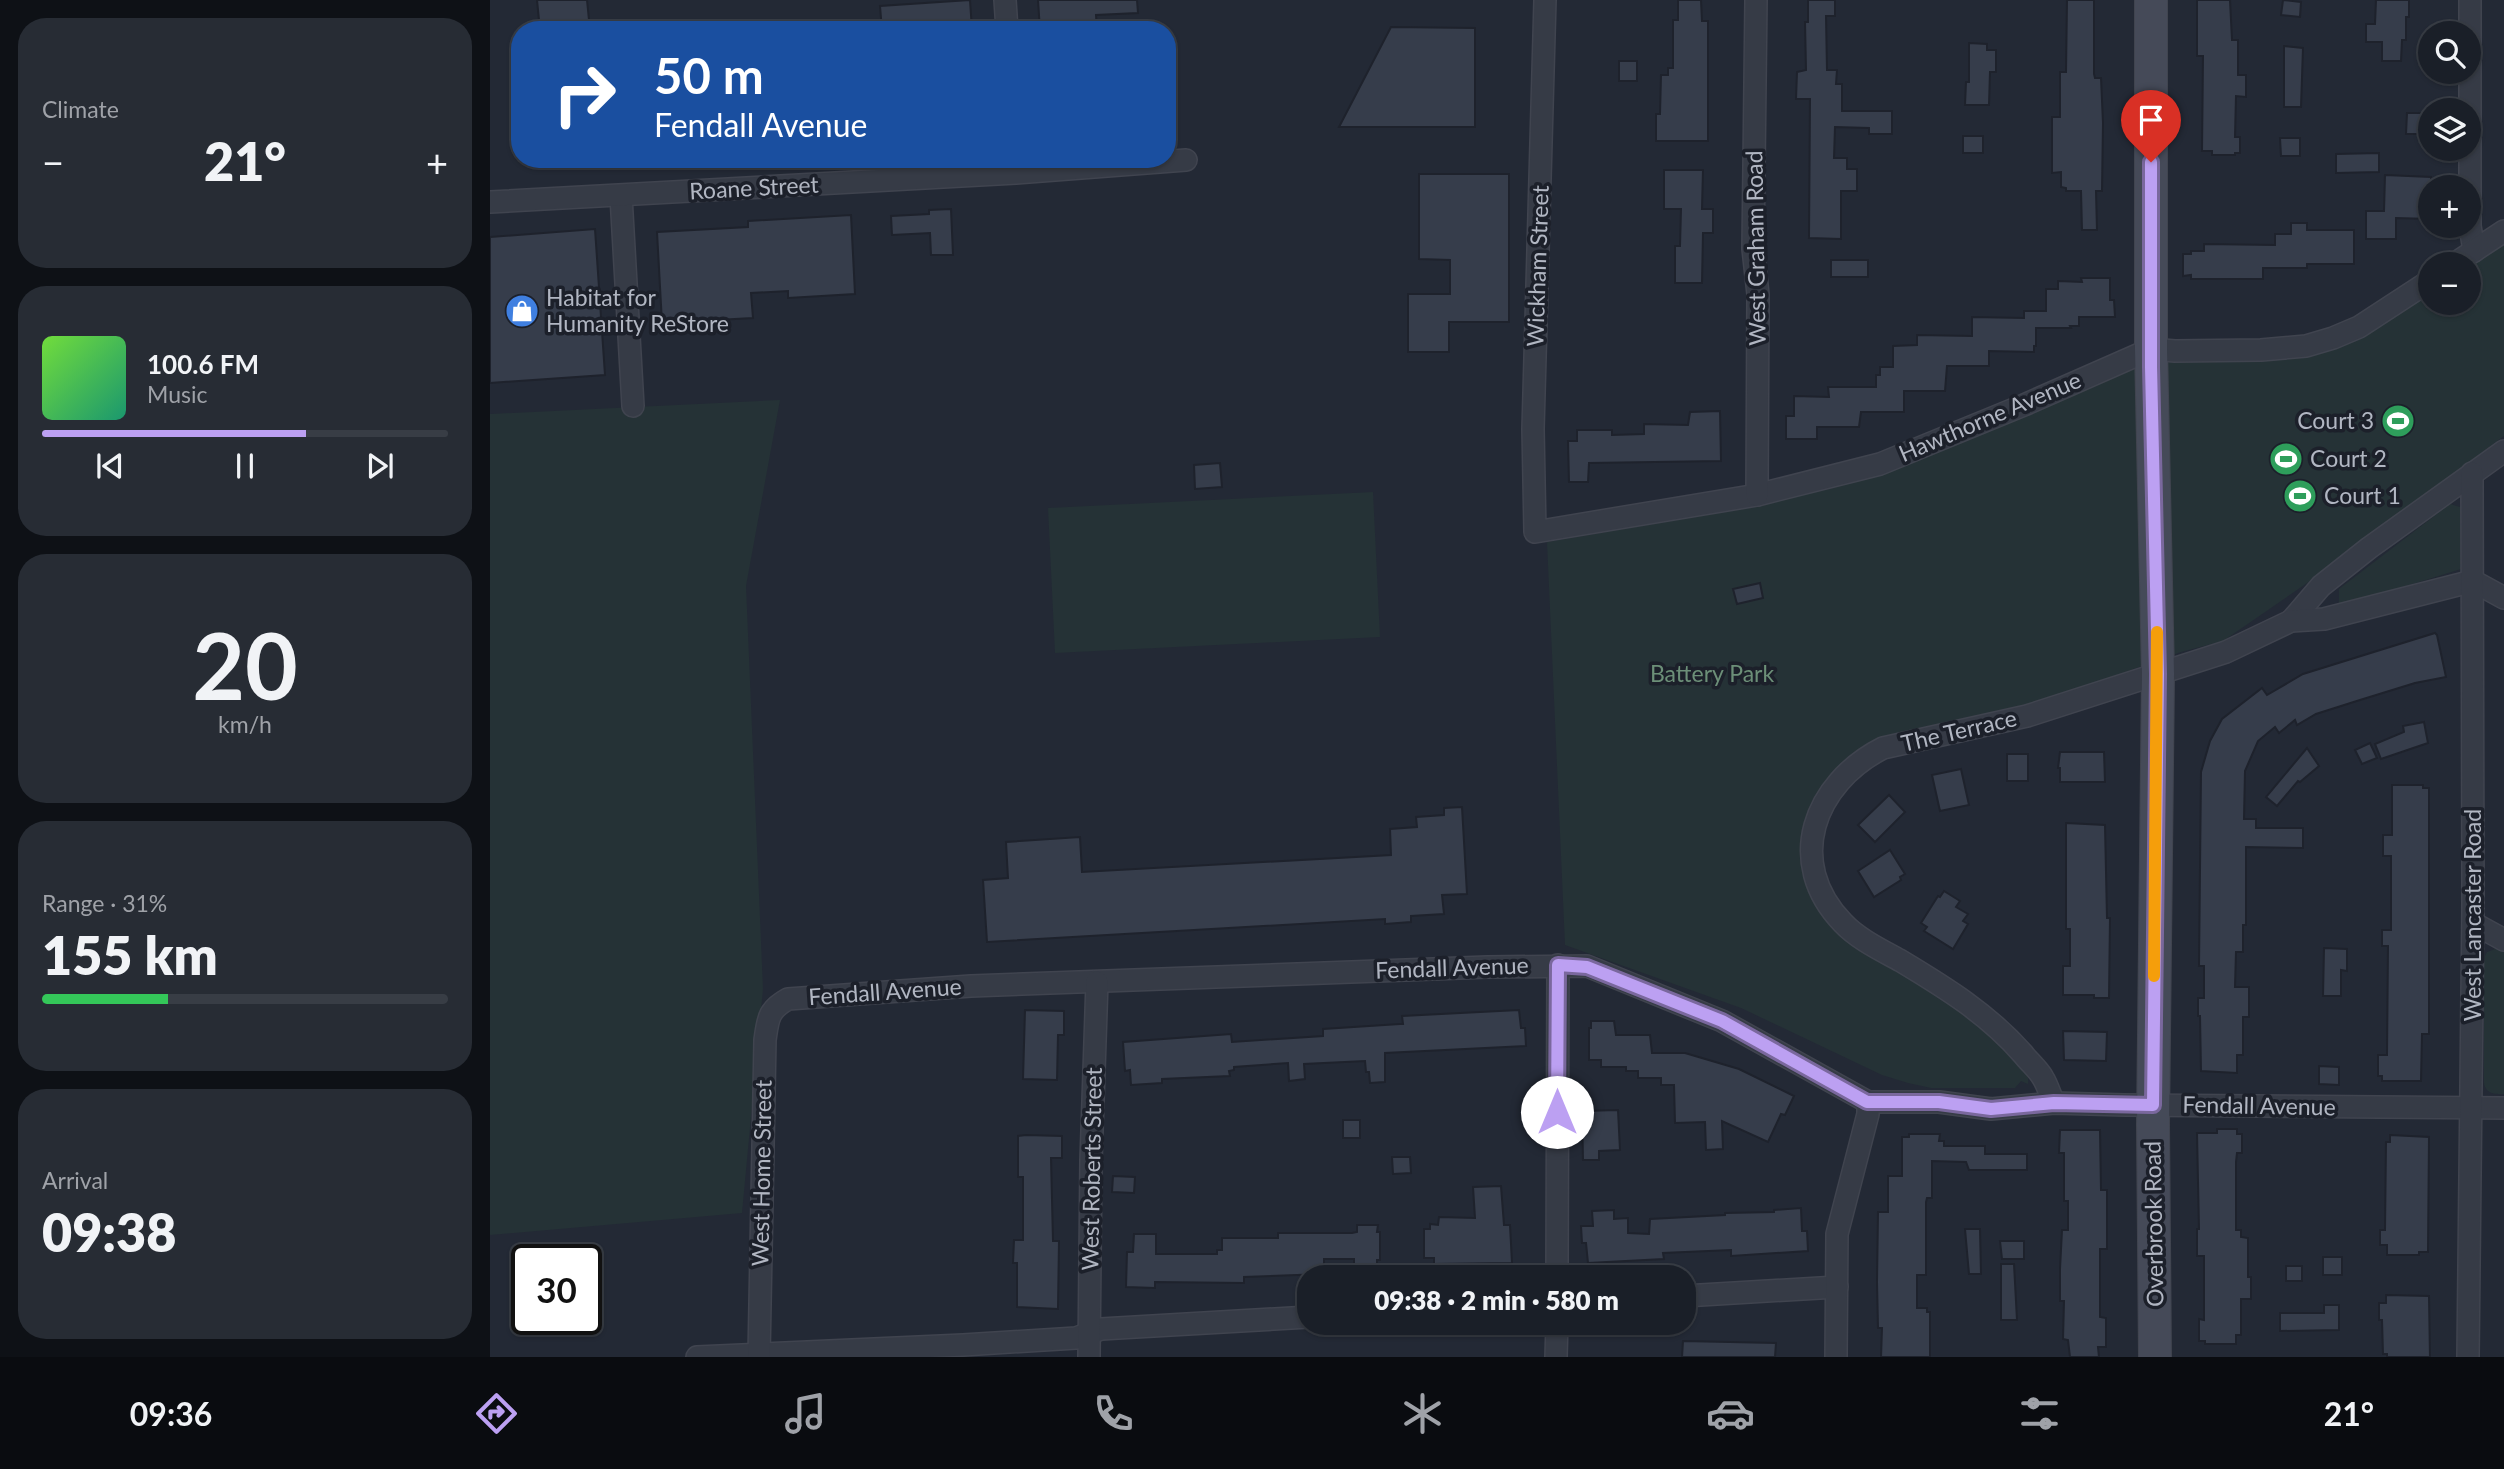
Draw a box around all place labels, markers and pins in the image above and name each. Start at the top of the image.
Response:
pin [2121,90,2181,162]
place label: Habitat for Humanity ReStore [546,283,729,337]
shop icon: Habitat for Humanity ReStore [503,292,541,330]
sports icon: Court 3 [2379,402,2417,440]
place label: Court 3 [2297,406,2374,434]
sports icon: Court 2 [2267,440,2305,478]
place label: Court 2 [2310,444,2387,472]
sports icon: Court 1 [2281,477,2319,515]
place label: Court 1 [2324,481,2401,509]

